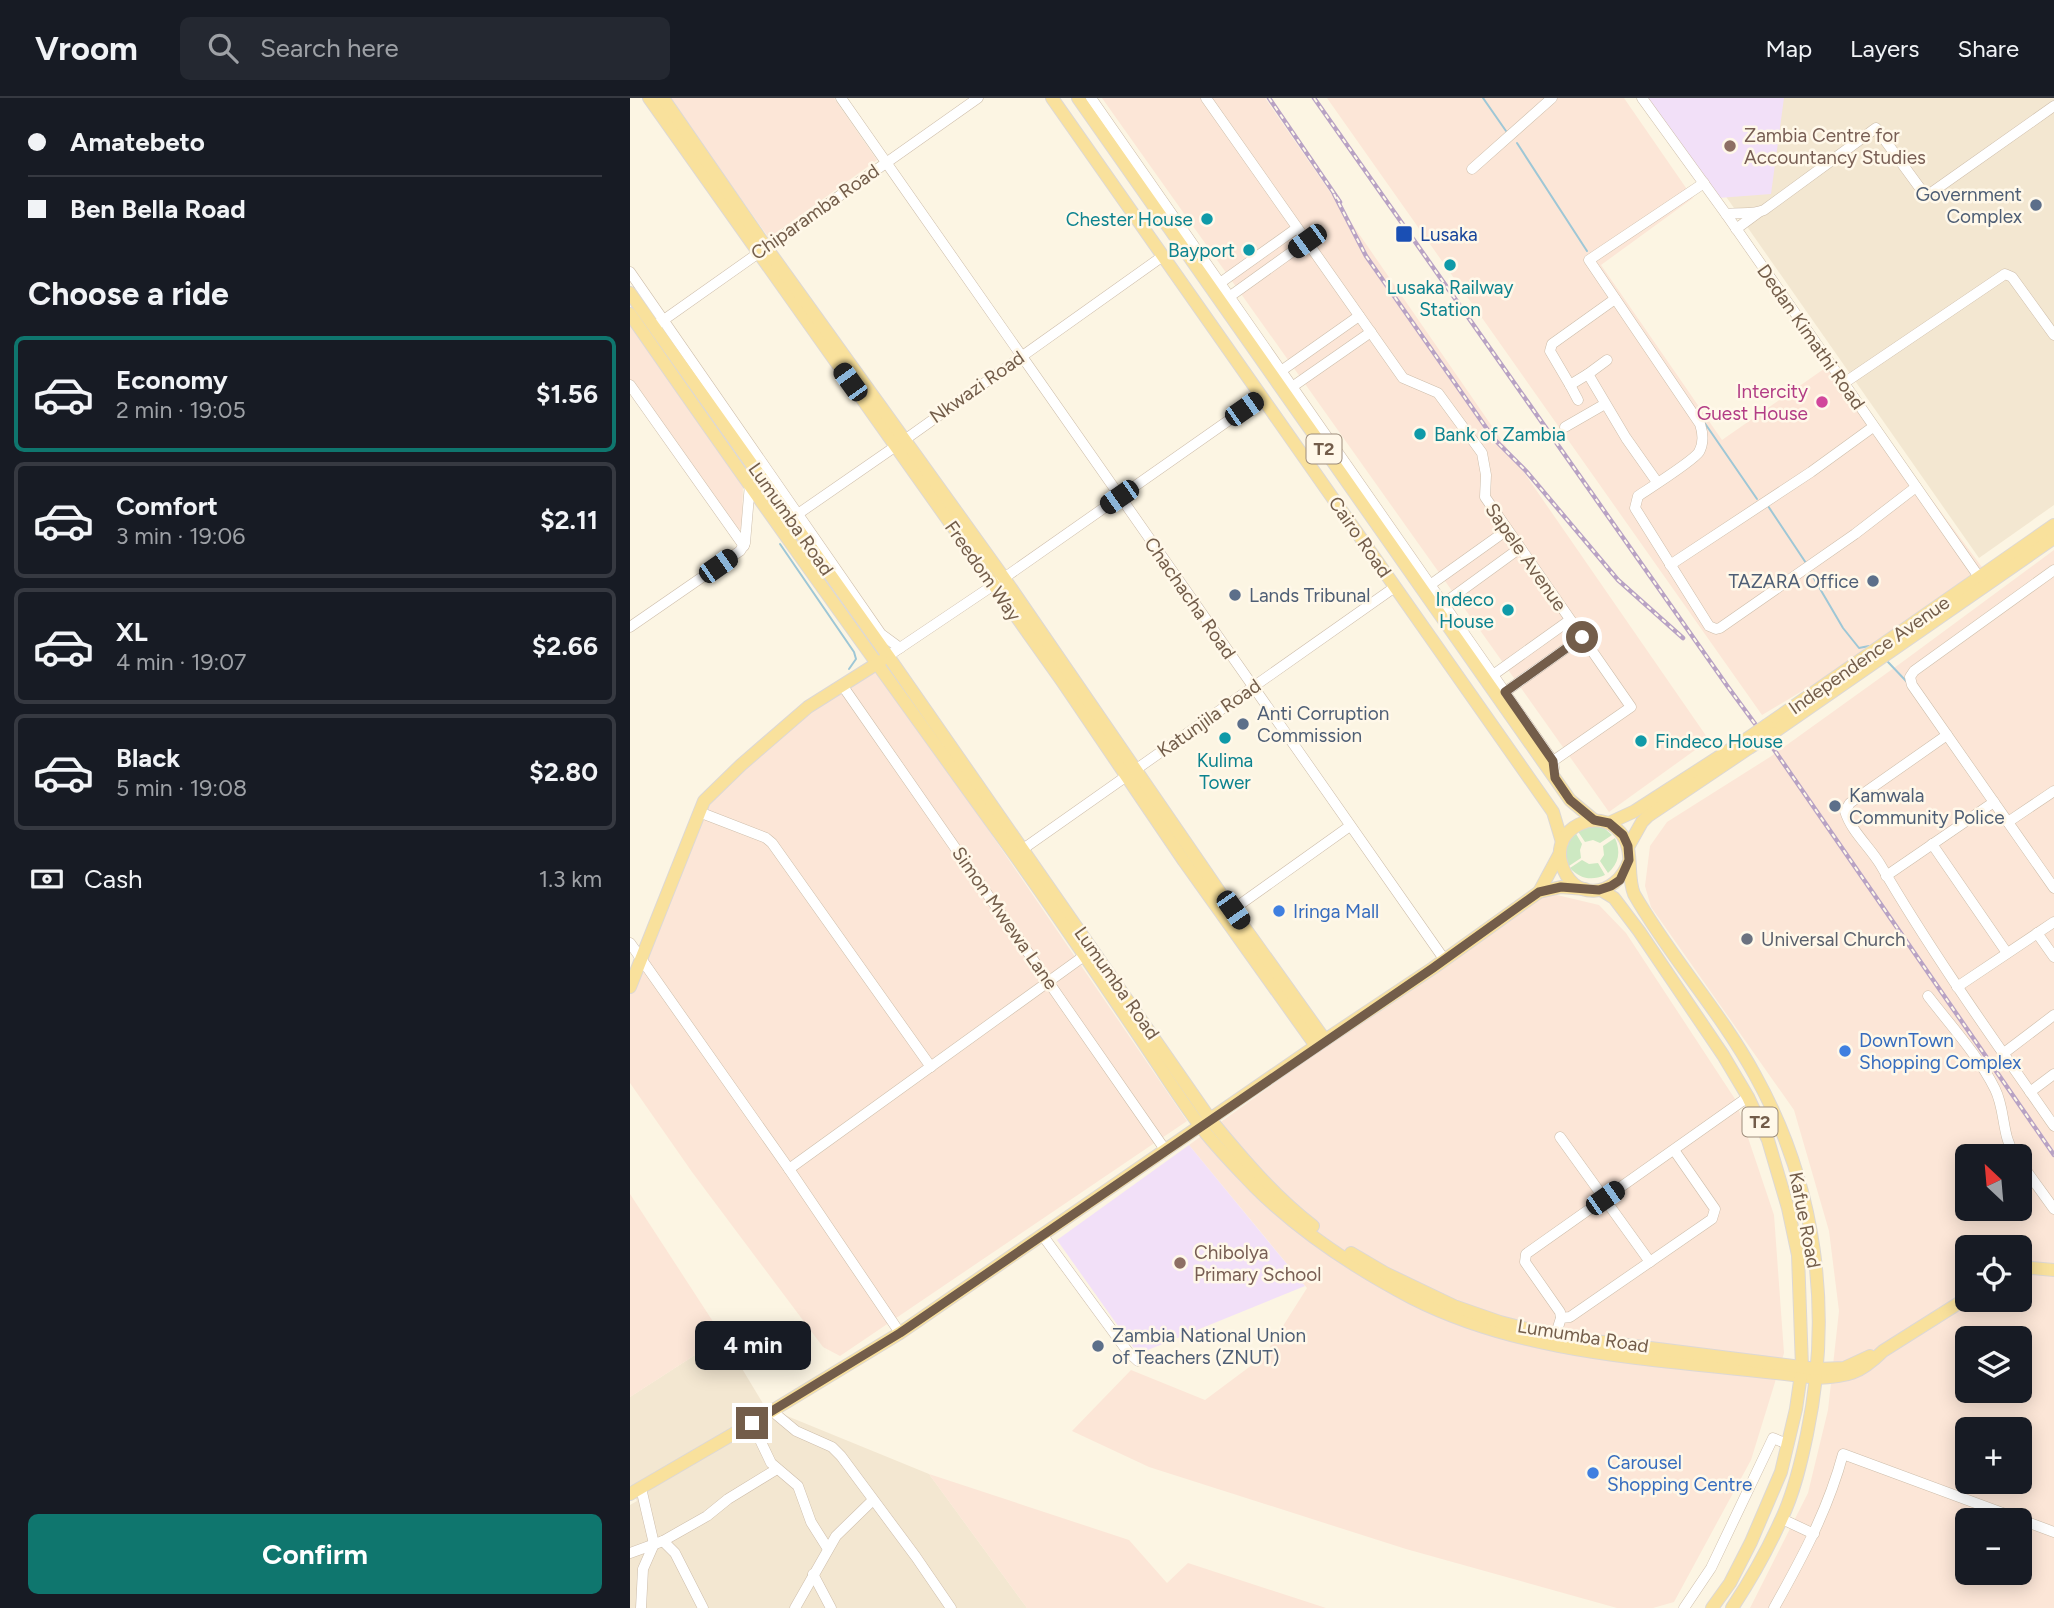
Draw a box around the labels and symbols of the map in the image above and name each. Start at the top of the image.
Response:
place label: Zambia Centre for Accountancy Studies [1744,124,1926,169]
marker: Zambia Centre for Accountancy Studies [1722,138,1738,154]
street label: Chiparamba Road [746,159,884,265]
place label: Government Complex [1915,183,2022,228]
marker: Government Complex [2028,197,2044,213]
place label: Chester House [1066,208,1193,231]
marker: Chester House [1199,211,1215,227]
car [1284,220,1331,262]
place label: Lusaka [1420,223,1478,246]
marker: Lusaka [1394,224,1414,244]
place label: Bayport [1168,239,1235,262]
marker: Bayport [1241,242,1257,258]
marker: Lusaka Railway Station [1442,257,1458,273]
street label: Dedan Kimathi Road [1752,260,1870,414]
place label: Lusaka Railway Station [1387,276,1513,321]
street label: Nkwazi Road [925,346,1029,428]
car [830,359,871,405]
place label: Intercity Guest House [1697,380,1808,425]
car [1221,388,1268,430]
marker: Intercity Guest House [1814,394,1830,410]
place label: Bank of Zambia [1434,423,1566,446]
marker: Bank of Zambia [1412,426,1428,442]
road number: T2 [1306,435,1342,464]
street label: Lumumba Road [744,458,838,580]
car [1096,476,1143,518]
street label: Cairo Road [1324,492,1396,582]
street label: Sapele Avenue [1480,499,1572,615]
street label: Freedom Way [940,516,1026,626]
street label: Chachacha Road [1139,533,1241,663]
car [695,545,742,587]
place label: TAZARA Office [1729,570,1859,593]
marker: TAZARA Office [1865,573,1881,589]
place label: Lands Tribunal [1249,584,1371,607]
marker: Lands Tribunal [1227,587,1243,603]
place label: Indeco House [1435,588,1494,633]
street label: Independence Avenue [1784,591,1954,719]
marker: Indeco House [1500,602,1516,618]
route start [1566,621,1598,653]
street label: Katunjila Road [1153,674,1265,762]
place label: Anti Corruption Commission [1257,702,1389,747]
marker: Anti Corruption Commission [1235,716,1251,732]
marker: Kulima Tower [1217,730,1233,746]
place label: Findeco House [1655,730,1783,753]
marker: Findeco House [1633,733,1649,749]
place label: Kulima Tower [1197,749,1253,794]
place label: Kamwala Community Police [1849,784,2005,829]
marker: Kamwala Community Police [1827,798,1843,814]
street label: Simon Mwewa Lane [947,842,1063,994]
car [1213,887,1254,933]
place label: Iringa Mall [1293,900,1379,923]
marker: Iringa Mall [1271,903,1287,919]
street label: Lumumba Road [1070,922,1164,1044]
place label: Universal Church [1761,928,1906,951]
marker: Universal Church [1739,931,1755,947]
place label: DownTown Shopping Complex [1859,1029,2021,1074]
marker: DownTown Shopping Complex [1837,1043,1853,1059]
road number: T2 [1742,1107,1778,1136]
north arrow [1955,1144,2032,1222]
street label: Kafue Road [1784,1170,1826,1270]
car [1582,1177,1629,1219]
place label: Chibolya Primary School [1194,1241,1322,1286]
marker: Chibolya Primary School [1172,1255,1188,1271]
street label: Lumumba Road [1516,1314,1650,1358]
callout: 4 min [694,1322,810,1370]
place label: Zambia National Union of Teachers (ZNUT) [1112,1324,1306,1369]
marker: Zambia National Union of Teachers (ZNUT) [1090,1338,1106,1354]
route end [736,1407,768,1439]
place label: Carousel Shopping Centre [1607,1451,1752,1496]
marker: Carousel Shopping Centre [1585,1465,1601,1481]

